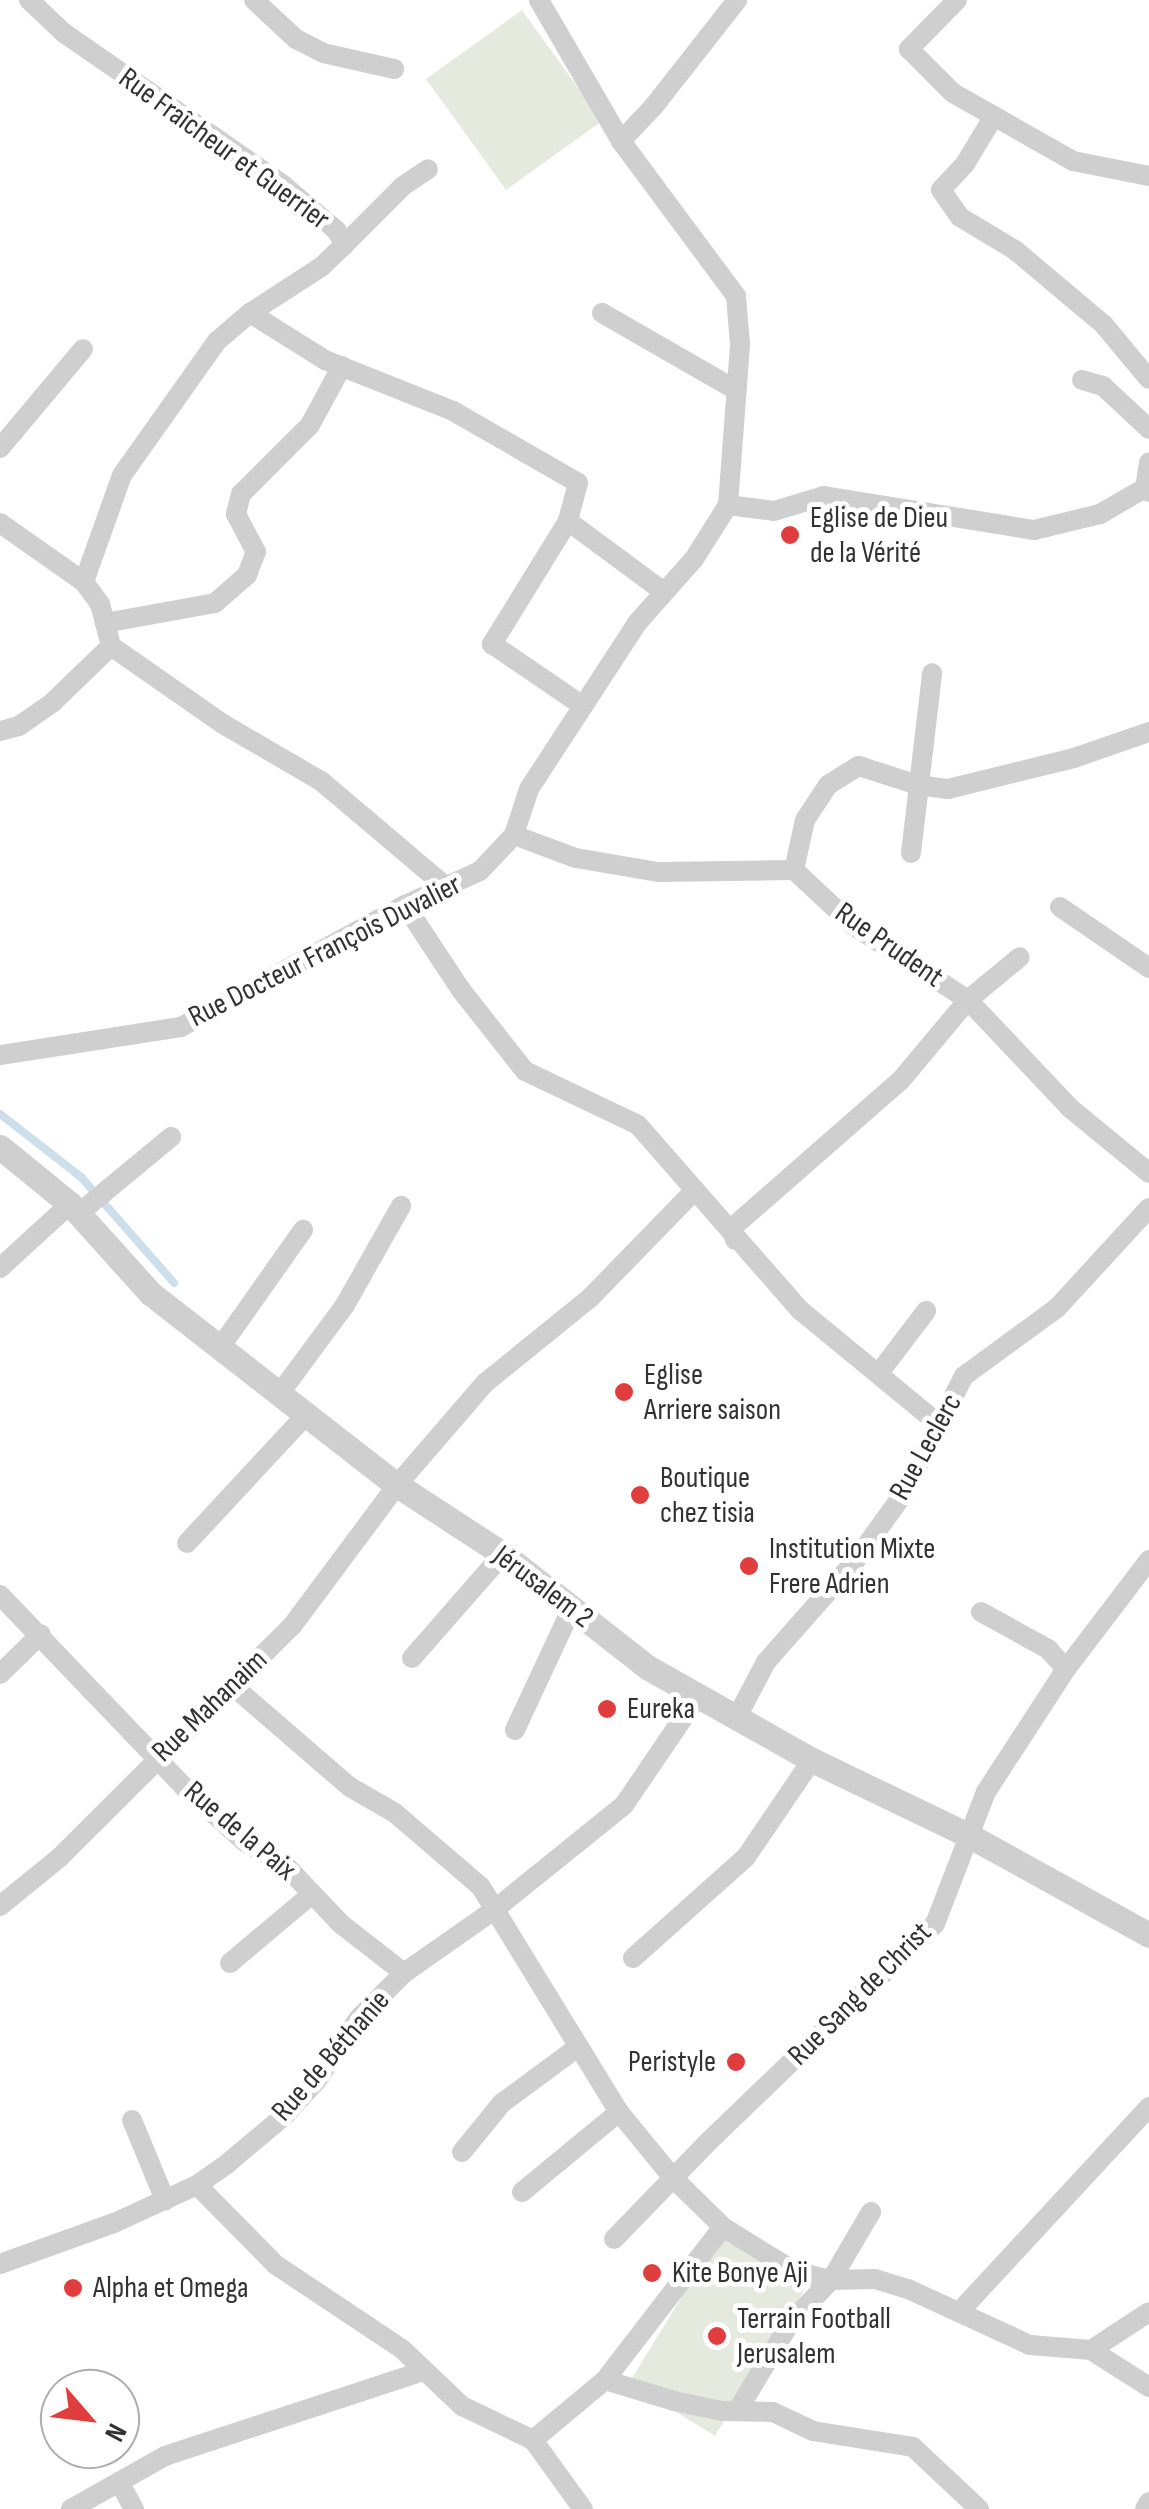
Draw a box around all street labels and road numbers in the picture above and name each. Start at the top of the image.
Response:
street label: Rue Fraîcheur et Guerrier [112,60,336,238]
street label: Rue Docteur François Duvalier [183,867,467,1035]
street label: Rue Prudent [828,895,950,995]
street label: Rue Leclerc [882,1388,970,1506]
street label: Jérusalem 2 [486,1538,600,1636]
street label: Rue Mahanaim [145,1642,275,1770]
street label: Rue de la Paix [177,1774,303,1888]
street label: Rue Sang de Christ [781,1915,939,2073]
street label: Rue de Béthanie [264,1983,398,2129]

